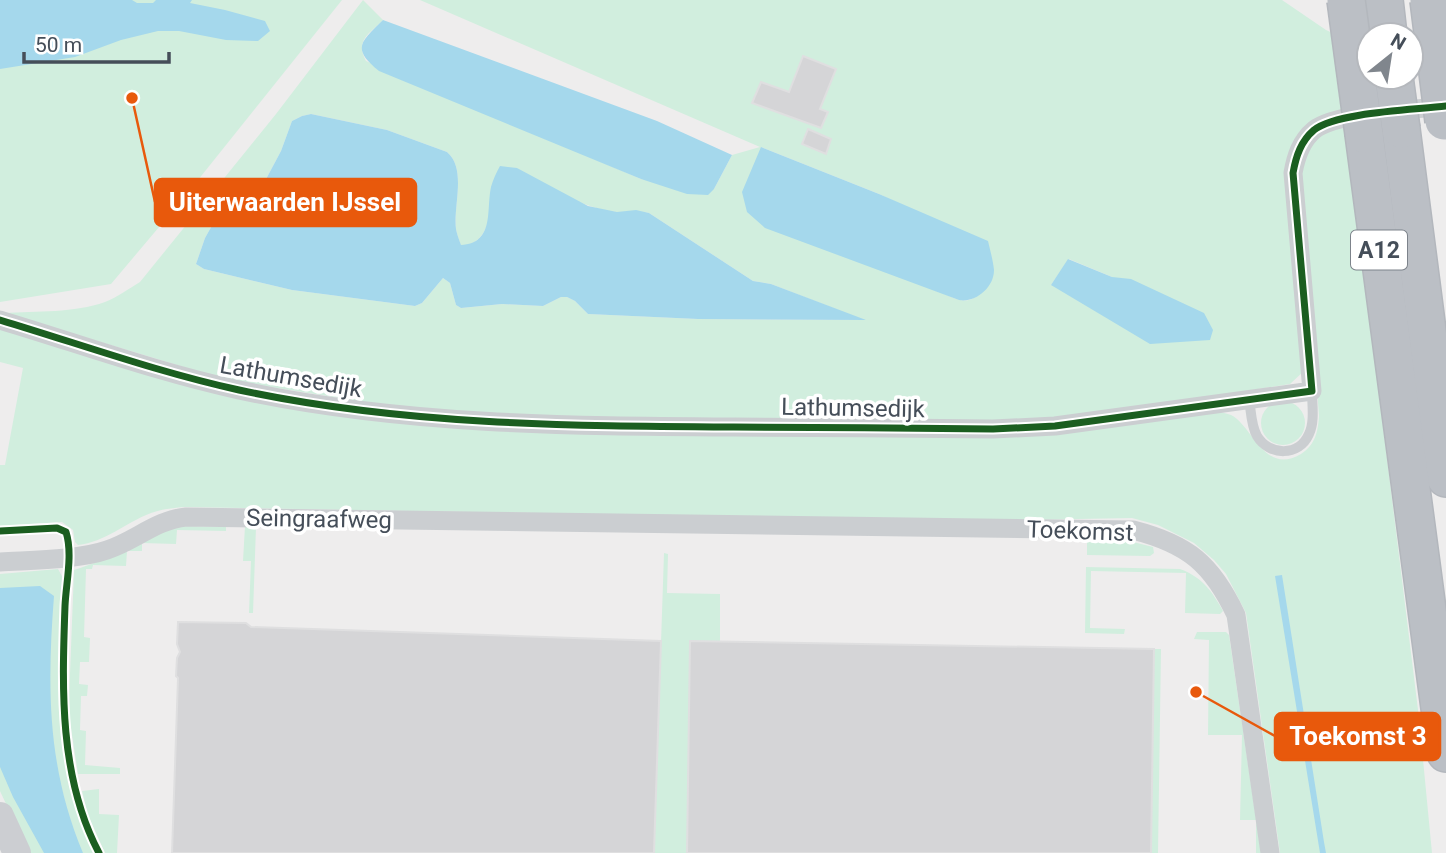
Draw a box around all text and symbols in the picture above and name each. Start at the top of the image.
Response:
scale bar [24,21,170,65]
north arrow [1355,21,1425,91]
text: N [1387,28,1410,55]
text: 50 m [35,33,82,57]
callout: Uiterwaarden IJssel [155,179,416,226]
text: Uiterwaarden IJssel [169,187,401,217]
road number: A12 [1351,230,1407,270]
street label: Lathumsedijk [218,351,365,403]
street label: Lathumsedijk [781,393,926,423]
street label: Seingraafweg [246,504,392,534]
street label: Toekomst [1026,515,1134,547]
callout: Toekomst 3 [1275,713,1440,760]
text: Toekomst 3 [1289,721,1427,751]

